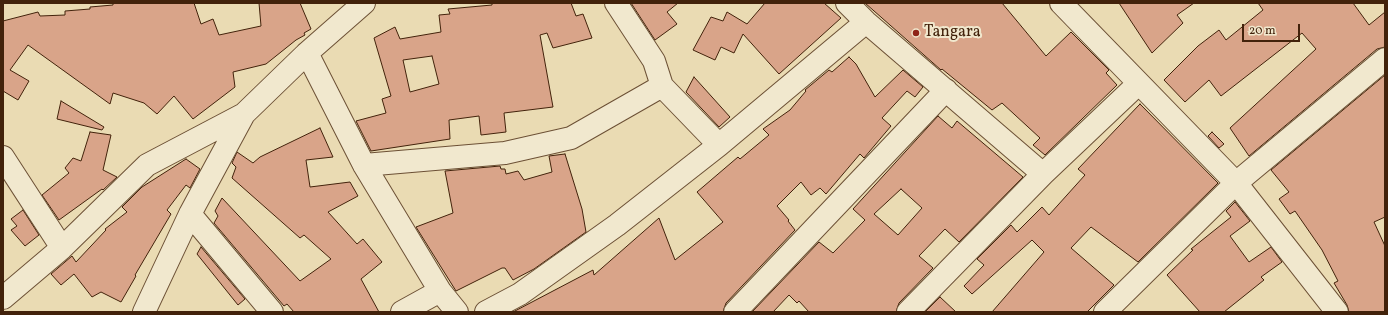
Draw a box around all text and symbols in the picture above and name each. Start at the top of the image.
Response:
scale bar [1244,16,1302,42]
place label: Tangara [924,23,981,43]
text: 20 m [1249,23,1276,39]
marker: Tangara [911,28,921,38]

